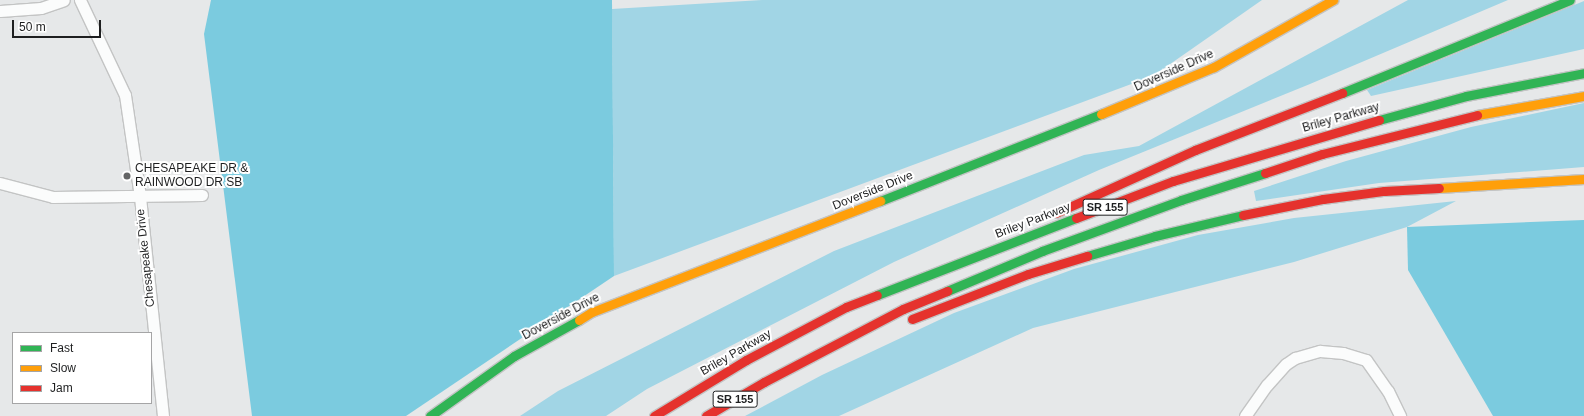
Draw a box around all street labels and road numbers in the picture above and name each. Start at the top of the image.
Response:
street label: Doverside Drive [1132,47,1216,95]
street label: Briley Parkway [1301,100,1381,136]
street label: Doverside Drive [831,168,915,214]
road number: SR 155 [1082,198,1128,216]
street label: Briley Parkway [993,200,1073,242]
street label: Chesapeake Drive [134,208,158,308]
street label: Doverside Drive [520,291,602,343]
street label: Briley Parkway [698,327,774,379]
road number: SR 155 [712,390,758,408]

